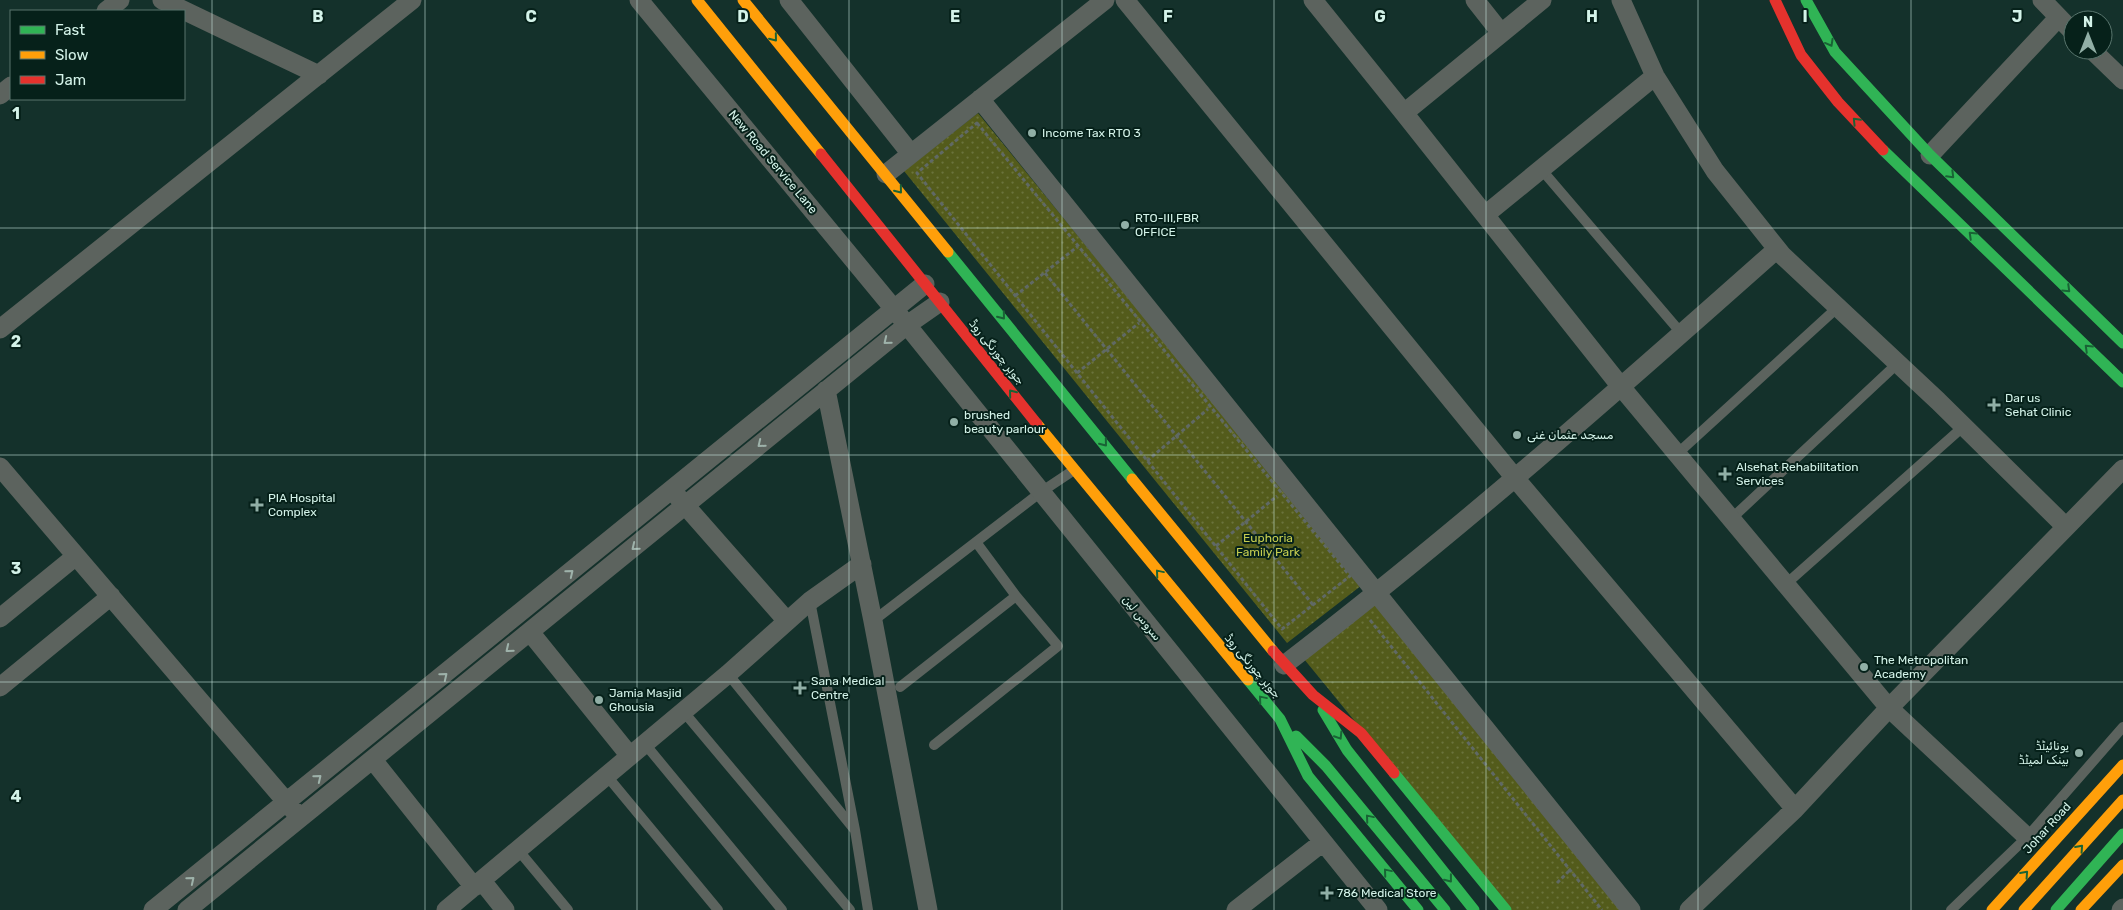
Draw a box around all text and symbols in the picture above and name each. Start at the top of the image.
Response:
text: B [312,7,324,26]
text: C [525,7,537,26]
text: D [737,7,749,26]
text: E [950,7,960,26]
text: F [1163,7,1173,26]
text: G [1374,7,1386,26]
text: H [1586,7,1598,26]
text: I [1802,7,1808,26]
text: J [2012,7,2022,26]
legend [10,10,185,100]
north arrow [2063,10,2113,60]
text: N [2083,14,2093,31]
text: Fast [55,21,85,39]
one-way arrow [769,32,778,41]
one-way arrow [1823,37,1833,46]
text: Slow [55,46,88,64]
text: Jam [55,71,86,89]
text: 1 [12,104,20,123]
street label: New Road Service Lane [726,108,820,217]
one-way arrow [1852,118,1861,127]
place label: Income Tax RTO 3 [1042,126,1141,140]
marker: Income Tax RTO 3 [1026,127,1038,139]
one-way arrow [1945,170,1954,179]
one-way arrow [894,185,903,194]
place label: RTO-III,FBR OFFICE [1135,211,1199,239]
marker: RTO-III,FBR OFFICE [1119,219,1131,231]
one-way arrow [1968,232,1977,241]
one-way arrow [2061,283,2070,292]
one-way arrow [997,310,1005,319]
street label: جوہر چورنگی روڈ [966,317,1028,388]
text: 2 [11,332,21,351]
one-way arrow [883,336,892,345]
one-way arrow [2085,345,2094,354]
one-way arrow [1010,390,1018,399]
place label: Dar us Sehat Clinic [2005,391,2072,419]
marker: Dar us Sehat Clinic [1987,398,2001,412]
place label: brushed beauty parlour [964,408,1046,436]
marker: brushed beauty parlour [948,416,960,428]
place label: مسجد عثمان غنی [1527,428,1614,443]
marker: مسجد عثمان غنی [1511,429,1523,441]
one-way arrow [1099,437,1108,446]
one-way arrow [757,438,766,447]
place label: Alsehat Rehabilitation Services [1736,460,1859,488]
marker: Alsehat Rehabilitation Services [1718,467,1732,481]
place label: PIA Hospital Complex [268,491,336,519]
marker: PIA Hospital Complex [250,498,264,512]
park label: Euphoria Family Park [1236,531,1301,559]
one-way arrow [631,541,640,550]
text: 3 [11,559,21,578]
one-way arrow [564,570,573,579]
one-way arrow [1156,570,1165,579]
street label: سروس لین [1119,593,1164,644]
street label: جوہر چورنگی روڈ [1221,631,1284,702]
one-way arrow [505,644,514,653]
place label: The Metropolitan Academy [1874,653,1968,681]
marker: The Metropolitan Academy [1858,661,1870,673]
one-way arrow [438,673,447,681]
place label: Sana Medical Centre [811,674,884,702]
marker: Sana Medical Centre [793,681,807,695]
place label: Jamia Masjid Ghousia [609,686,682,714]
marker: Jamia Masjid Ghousia [593,694,605,706]
one-way arrow [1259,695,1268,704]
one-way arrow [1332,731,1342,740]
place label: یونائیٹڈ بینک لمیٹڈ [2019,739,2069,767]
marker: یونائیٹڈ بینک لمیٹڈ [2073,747,2085,759]
one-way arrow [312,776,321,784]
text: 4 [11,787,22,806]
street label: Johar Road [2020,799,2074,857]
one-way arrow [1365,815,1374,824]
one-way arrow [2074,844,2083,853]
one-way arrow [1384,869,1393,878]
one-way arrow [2019,870,2028,879]
one-way arrow [1443,873,1452,882]
one-way arrow [185,877,194,885]
place label: 786 Medical Store [1337,886,1437,900]
marker: 786 Medical Store [1321,887,1333,899]

